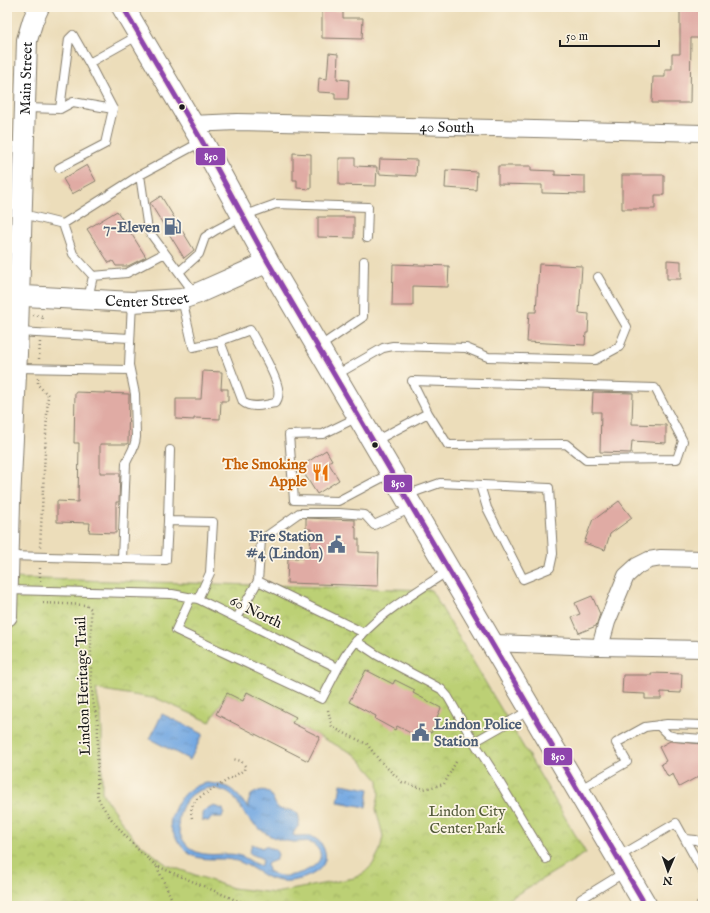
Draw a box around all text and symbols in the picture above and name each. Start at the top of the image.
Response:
scale bar [560,22,659,48]
text: 50 m [566,29,588,44]
street label: Main Street [15,41,36,115]
unlabelled marker [177,102,187,112]
street label: 40 South [419,117,474,137]
line badge: 850 [195,147,226,166]
text: 850 [204,150,218,164]
fuel station icon: 7-Eleven [163,217,183,237]
place label: 7-Eleven [103,218,160,237]
street label: Center Street [104,288,191,312]
unlabelled marker [370,440,380,450]
place label: The Smoking Apple [222,455,308,491]
restaurant icon: The Smoking Apple [310,463,330,483]
line badge: 850 [383,474,413,493]
text: 850 [391,477,405,491]
place label: Fire Station #4 (Lindon) [246,527,323,563]
public building icon: Fire Station #4 (Lindon) [326,535,346,555]
street label: 60 North [227,591,285,633]
street label: Lindon Heritage Trail [71,615,95,756]
place label: Lindon Police Station [434,715,522,751]
public building icon: Lindon Police Station [411,723,431,743]
line badge: 850 [543,747,573,766]
text: 850 [551,750,565,764]
park label: Lindon City Center Park [428,802,506,838]
north arrow [648,851,688,891]
text: N [662,873,674,887]

